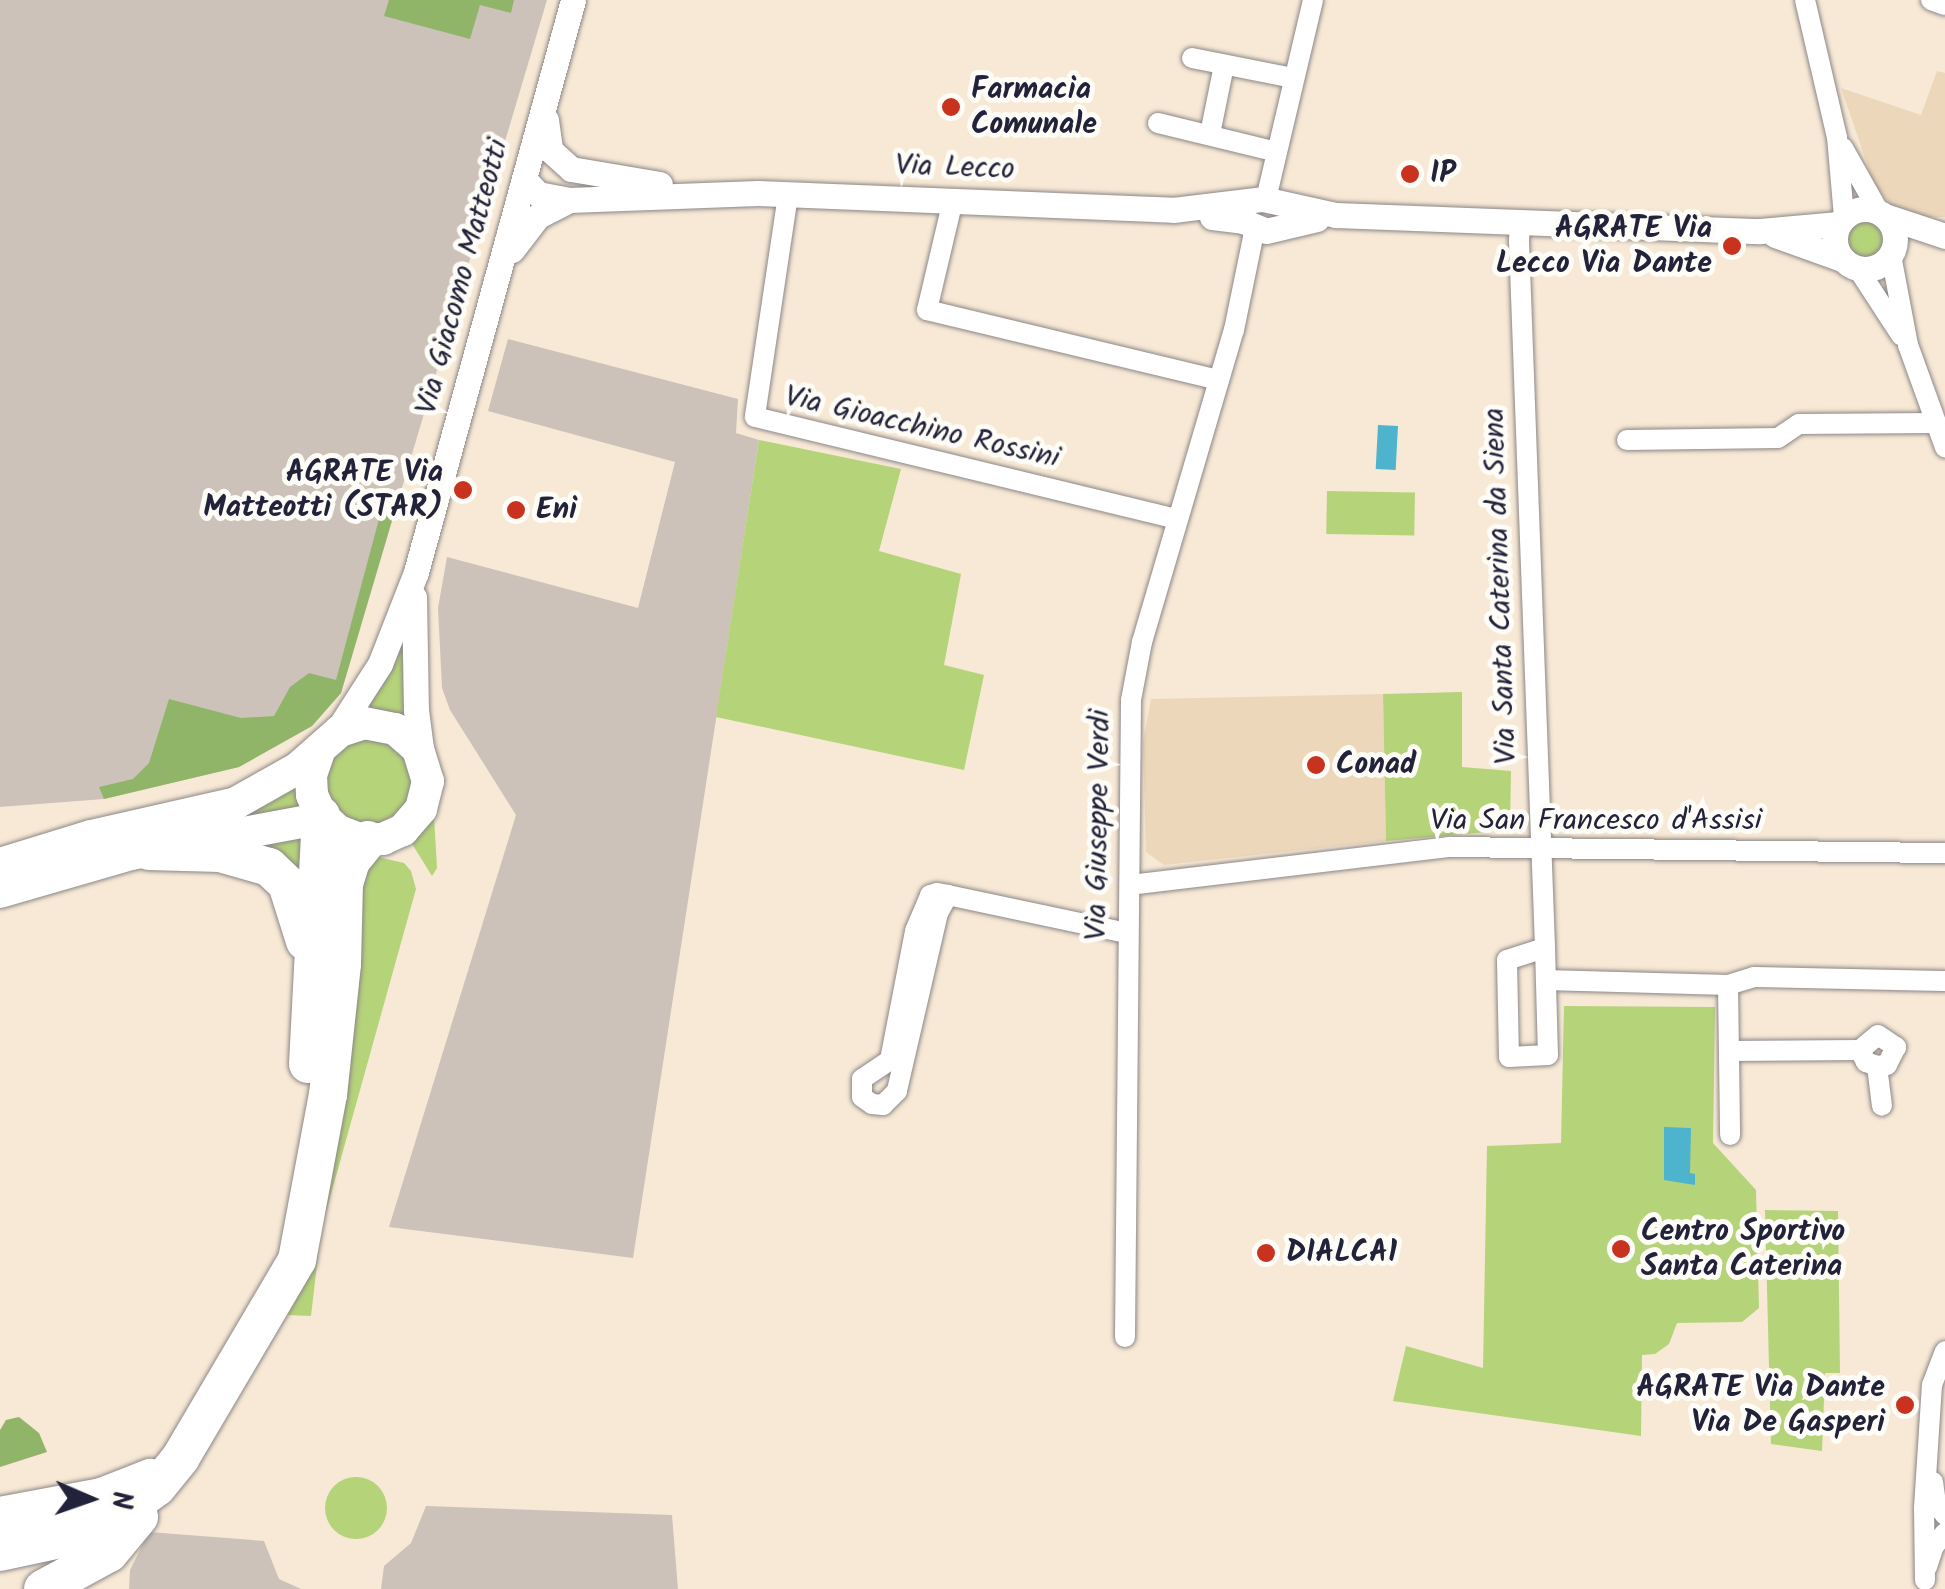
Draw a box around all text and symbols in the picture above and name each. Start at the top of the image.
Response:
place label: Farmacia Comunale [971,72,1097,142]
marker: Farmacia Comunale [940,96,962,118]
street label: Via Giacomo Matteotti [409,135,517,419]
street label: Via Lecco [895,148,1015,188]
place label: IP [1430,156,1456,192]
marker: IP [1399,163,1421,185]
place label: AGRATE Via Lecco Via Dante [1496,211,1712,282]
marker: AGRATE Via Lecco Via Dante [1721,235,1743,257]
street label: Via Gioacchino Rossini [781,379,1063,477]
street label: Via Santa Caterina da Siena [1477,407,1525,765]
place label: AGRATE Via Matteotti (STAR) [203,455,443,526]
marker: AGRATE Via Matteotti (STAR) [452,479,474,501]
place label: Eni [536,492,577,528]
marker: Eni [505,499,527,521]
street label: Via Giuseppe Verdi [1079,709,1119,941]
place label: Conad [1336,747,1416,783]
marker: Conad [1305,754,1327,776]
street label: Via San Francesco d'Assisi [1430,803,1762,839]
place label: Centro Sportivo Santa Caterina [1641,1214,1845,1284]
place label: DIALCA1 [1286,1235,1397,1271]
marker: Centro Sportivo Santa Caterina [1610,1238,1632,1260]
marker: DIALCA1 [1255,1242,1277,1264]
place label: AGRATE Via Dante Via De Gasperi [1636,1370,1885,1440]
marker: AGRATE Via Dante Via De Gasperi [1894,1394,1916,1416]
north arrow [40,1449,140,1549]
text: N [98,1490,143,1510]

